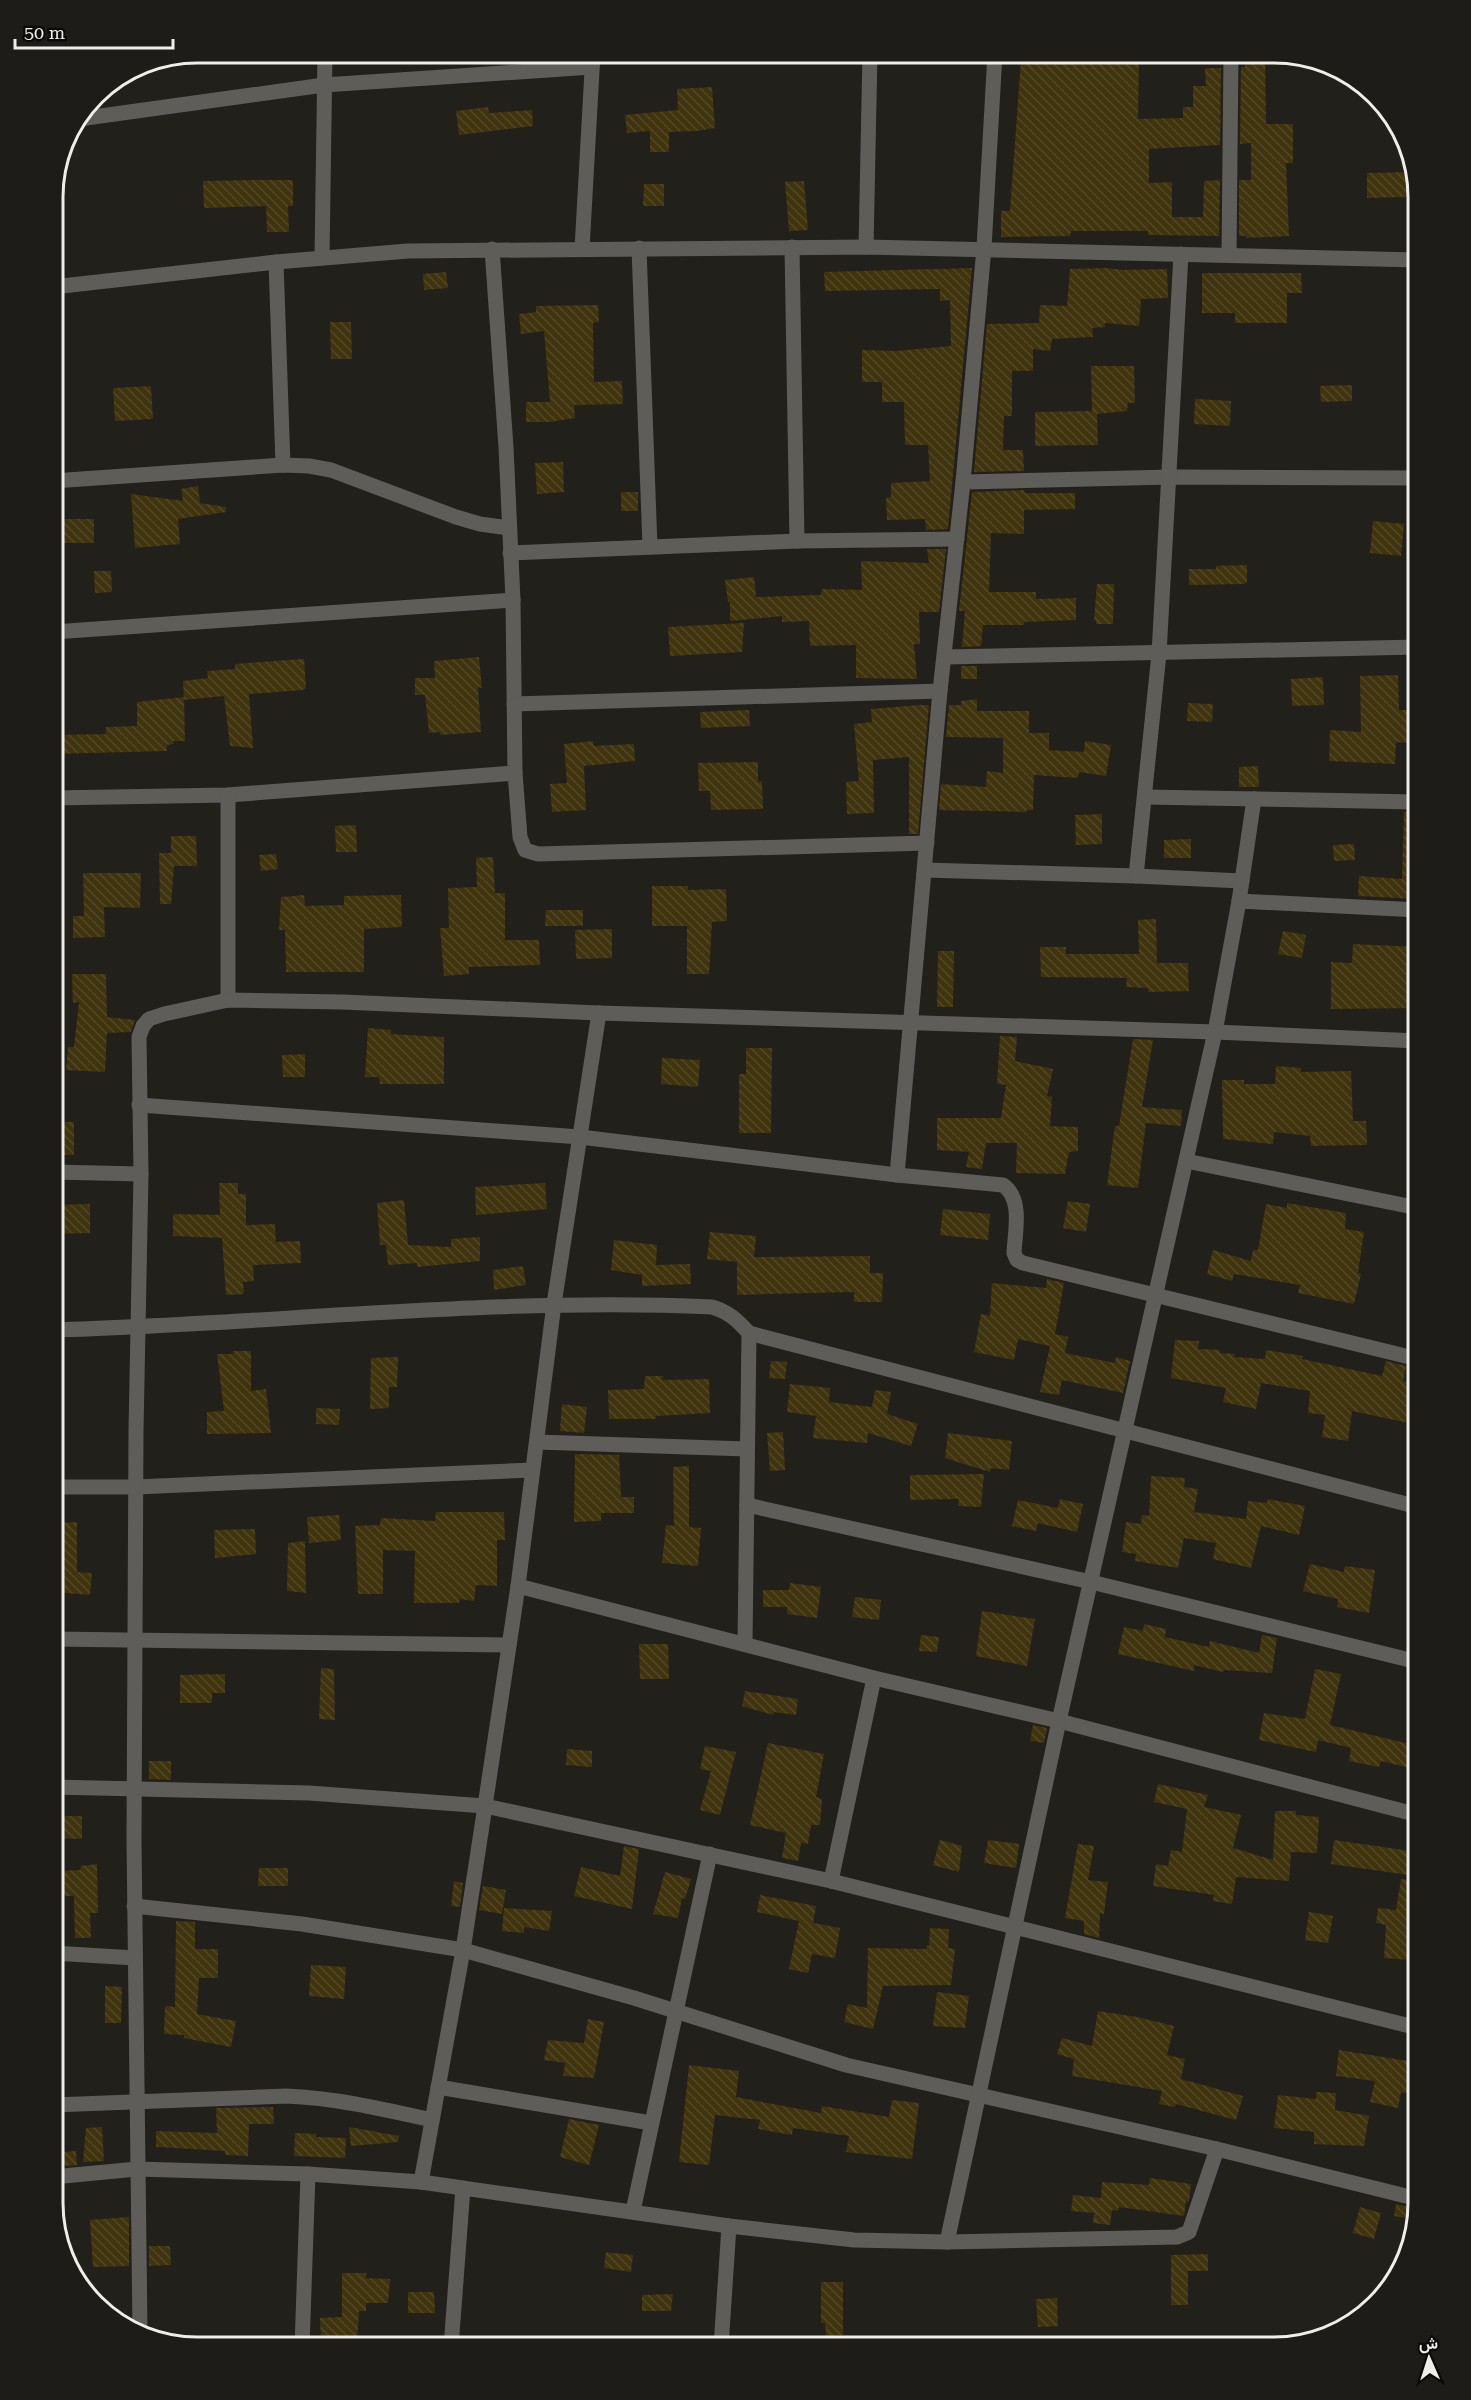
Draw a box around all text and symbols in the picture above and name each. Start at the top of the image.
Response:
scale bar [15,12,172,50]
text: 50 m [24,22,65,43]
north arrow [1399,2328,1459,2388]
text: ش [1418,2334,1438,2354]

